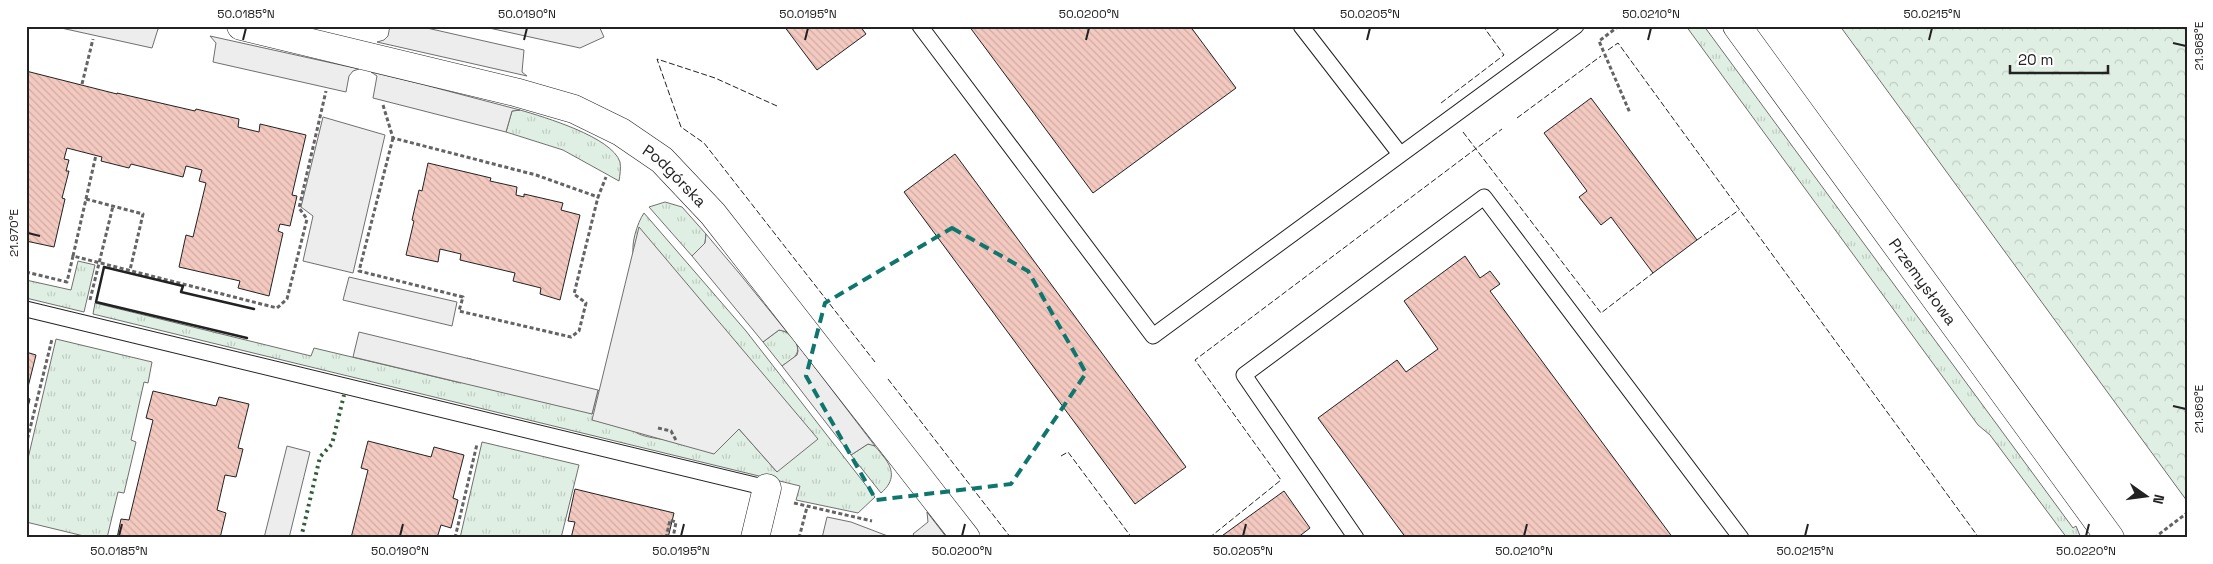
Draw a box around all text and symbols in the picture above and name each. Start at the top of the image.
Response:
text: 50.0185°N [217,6,275,22]
text: 50.0190°N [498,6,556,22]
text: 50.0195°N [779,6,837,22]
text: 50.0200°N [1059,6,1119,22]
text: 50.0205°N [1340,6,1400,22]
text: 50.0210°N [1622,6,1680,22]
text: 50.0215°N [1903,6,1961,22]
text: 21.968°E [2191,21,2207,70]
scale bar [2010,42,2108,74]
text: 20 m [2018,50,2053,69]
street label: Podgórska [639,139,711,211]
text: 21.970°E [6,209,22,257]
street label: Przemysłowa [1884,234,1962,329]
text: 21.969°E [2191,384,2207,433]
north arrow [2120,472,2170,522]
text: N [2149,492,2168,506]
text: 50.0185°N [90,543,148,559]
text: 50.0190°N [371,543,429,559]
text: 50.0195°N [652,543,710,559]
text: 50.0200°N [932,543,992,559]
text: 50.0205°N [1213,543,1273,559]
text: 50.0210°N [1495,543,1553,559]
text: 50.0215°N [1776,543,1834,559]
text: 50.0220°N [2056,543,2116,559]

